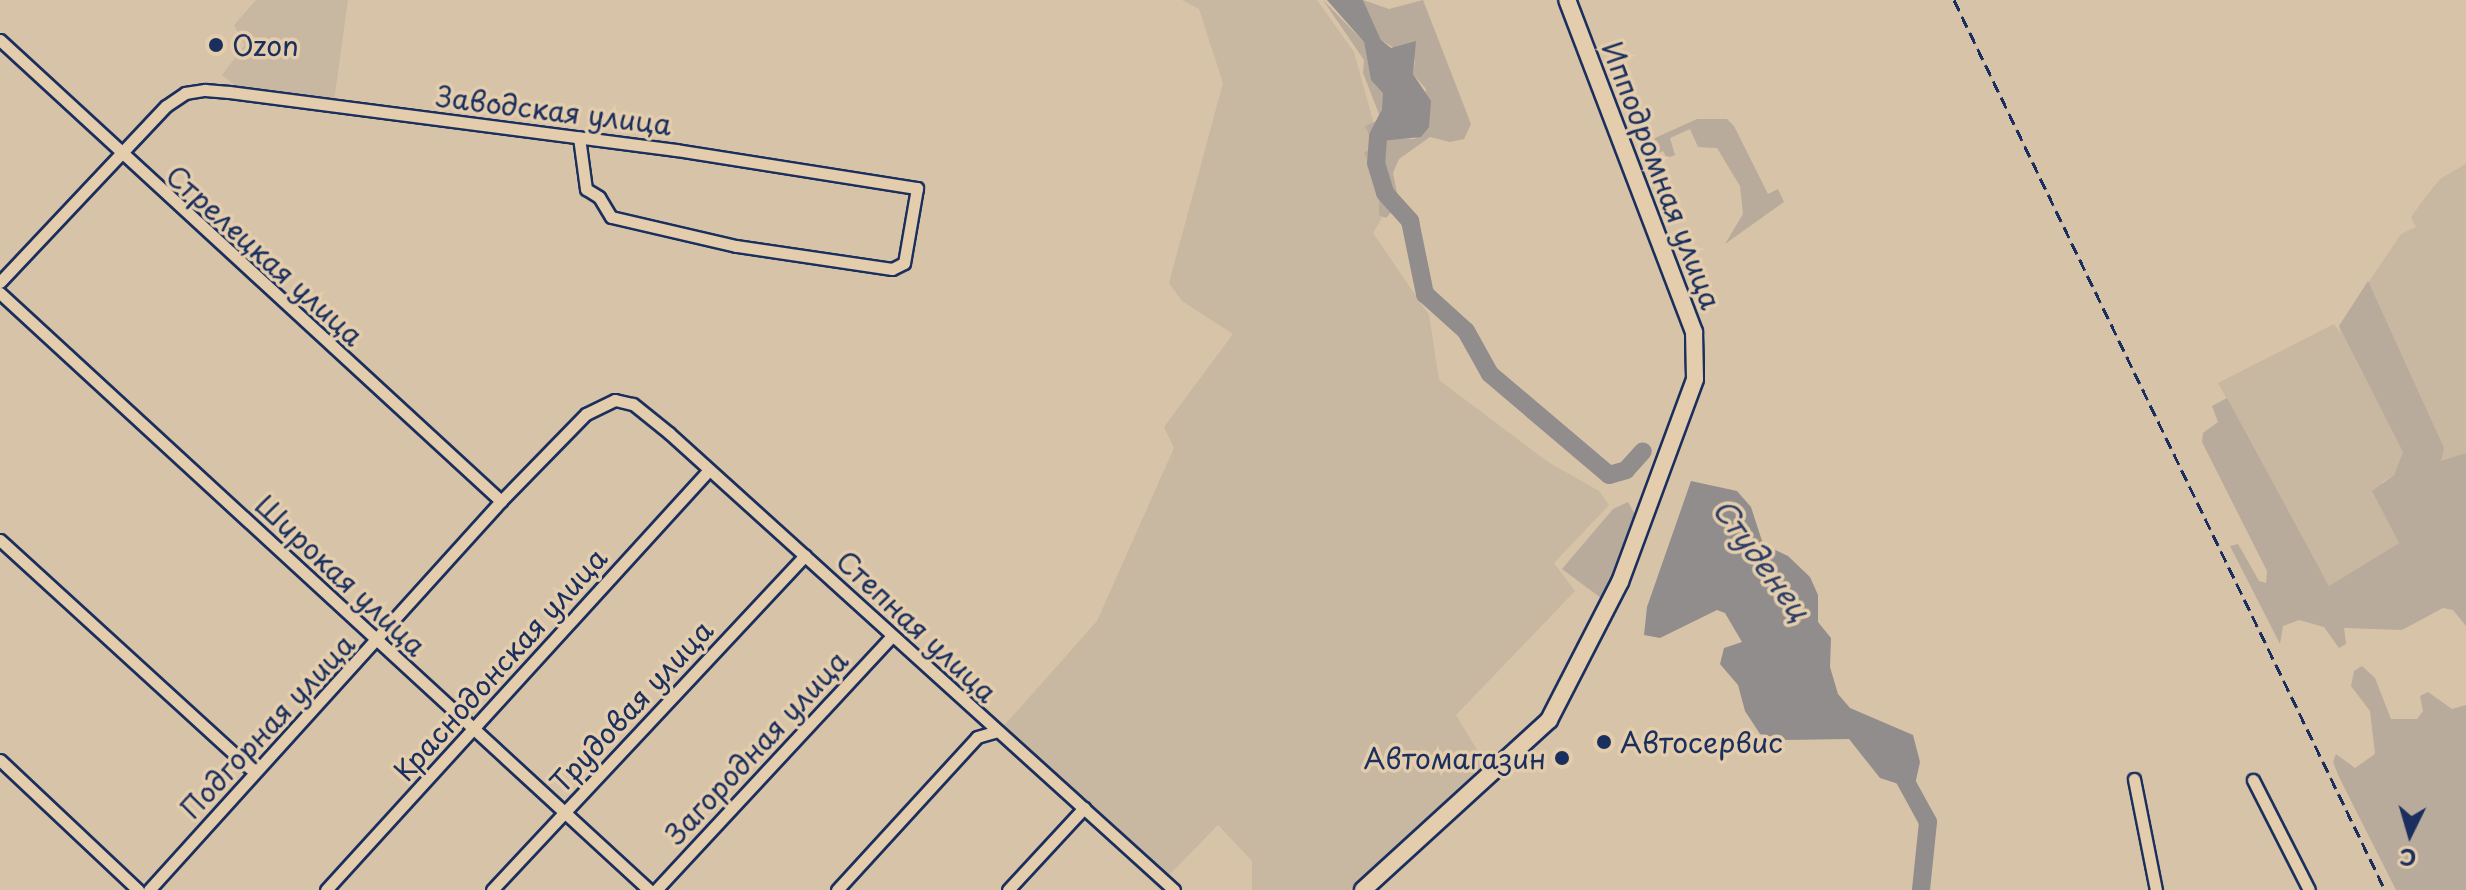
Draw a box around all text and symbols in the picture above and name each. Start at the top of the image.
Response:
place label: Ozon [232,28,299,62]
marker: Ozon [207,36,225,54]
street label: Ипподромная улица [1595,36,1729,314]
street label: Заводская улица [434,79,674,141]
street label: Стрелецкая улица [159,157,371,353]
street label: Широкая улица [248,487,434,663]
water label: Студенец [1706,491,1818,627]
street label: Краснодонская улица [386,540,614,788]
street label: Степная улица [829,543,1005,709]
street label: Трудовая улица [542,613,720,799]
street label: Подгорная улица [172,626,362,826]
street label: Загородная улица [657,643,855,851]
place label: Автосервис [1620,725,1783,759]
marker: Автосервис [1595,733,1613,751]
place label: Автомагазин [1363,741,1546,775]
marker: Автомагазин [1553,749,1571,767]
north arrow [2370,794,2450,874]
text: С [2398,841,2418,876]

